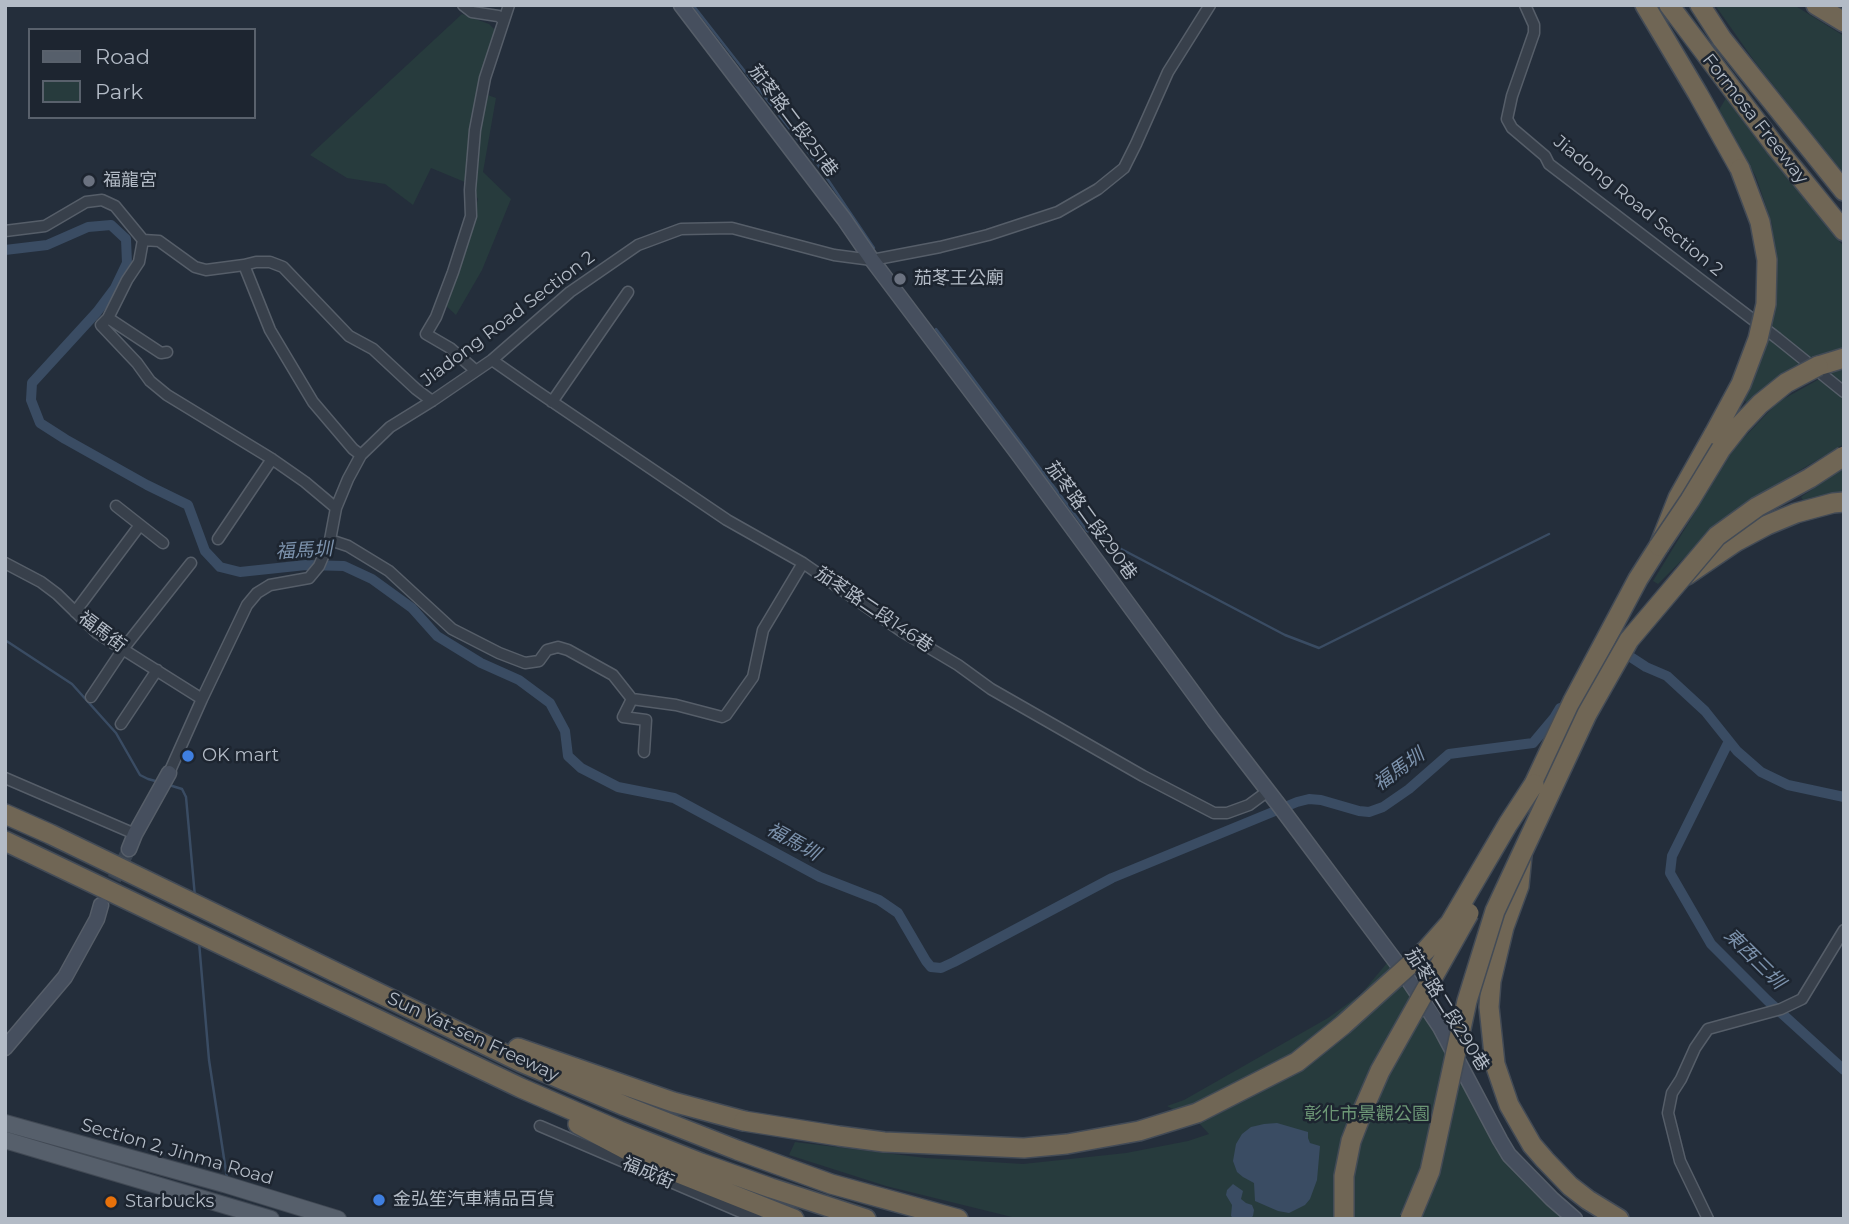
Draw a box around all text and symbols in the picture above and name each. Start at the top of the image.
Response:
legend [28,28,256,119]
text: Road [95,44,150,69]
street label: Formosa Freeway [1697,50,1813,188]
street label: 茄苳路二段251巷 [744,61,842,181]
text: Park [95,79,143,104]
street label: Jiadong Road Section 2 [1549,131,1727,281]
place label: 福龍宮 [103,170,157,192]
marker: 福龍宮 [81,173,97,189]
street label: Jiadong Road Section 2 [417,247,599,391]
place label: 茄苳王公廟 [914,268,1004,290]
marker: 茄苳王公廟 [892,271,908,287]
street label: 茄苳路二段290巷 [1041,458,1141,584]
water label: 福馬圳 [275,538,333,564]
street label: 茄苳路二段146巷 [811,563,937,657]
street label: 福馬街 [74,607,130,657]
water label: 福馬圳 [1369,744,1429,796]
place label: OK mart [202,745,279,767]
marker: OK mart [180,748,196,764]
water label: 福馬圳 [763,818,823,866]
water label: 東西三圳 [1719,924,1789,994]
street label: 茄苳路二段290巷 [1400,944,1494,1076]
street label: Sun Yat-sen Freeway [384,988,562,1086]
park label: 彰化市景觀公園 [1304,1104,1430,1126]
street label: Section 2, Jinma Road [78,1114,276,1190]
street label: 福成街 [619,1153,677,1193]
place label: 金弘笙汽車精品百貨 [393,1189,555,1211]
place label: Starbucks [125,1191,214,1213]
marker: 金弘笙汽車精品百貨 [371,1192,387,1208]
marker: Starbucks [103,1194,119,1210]

